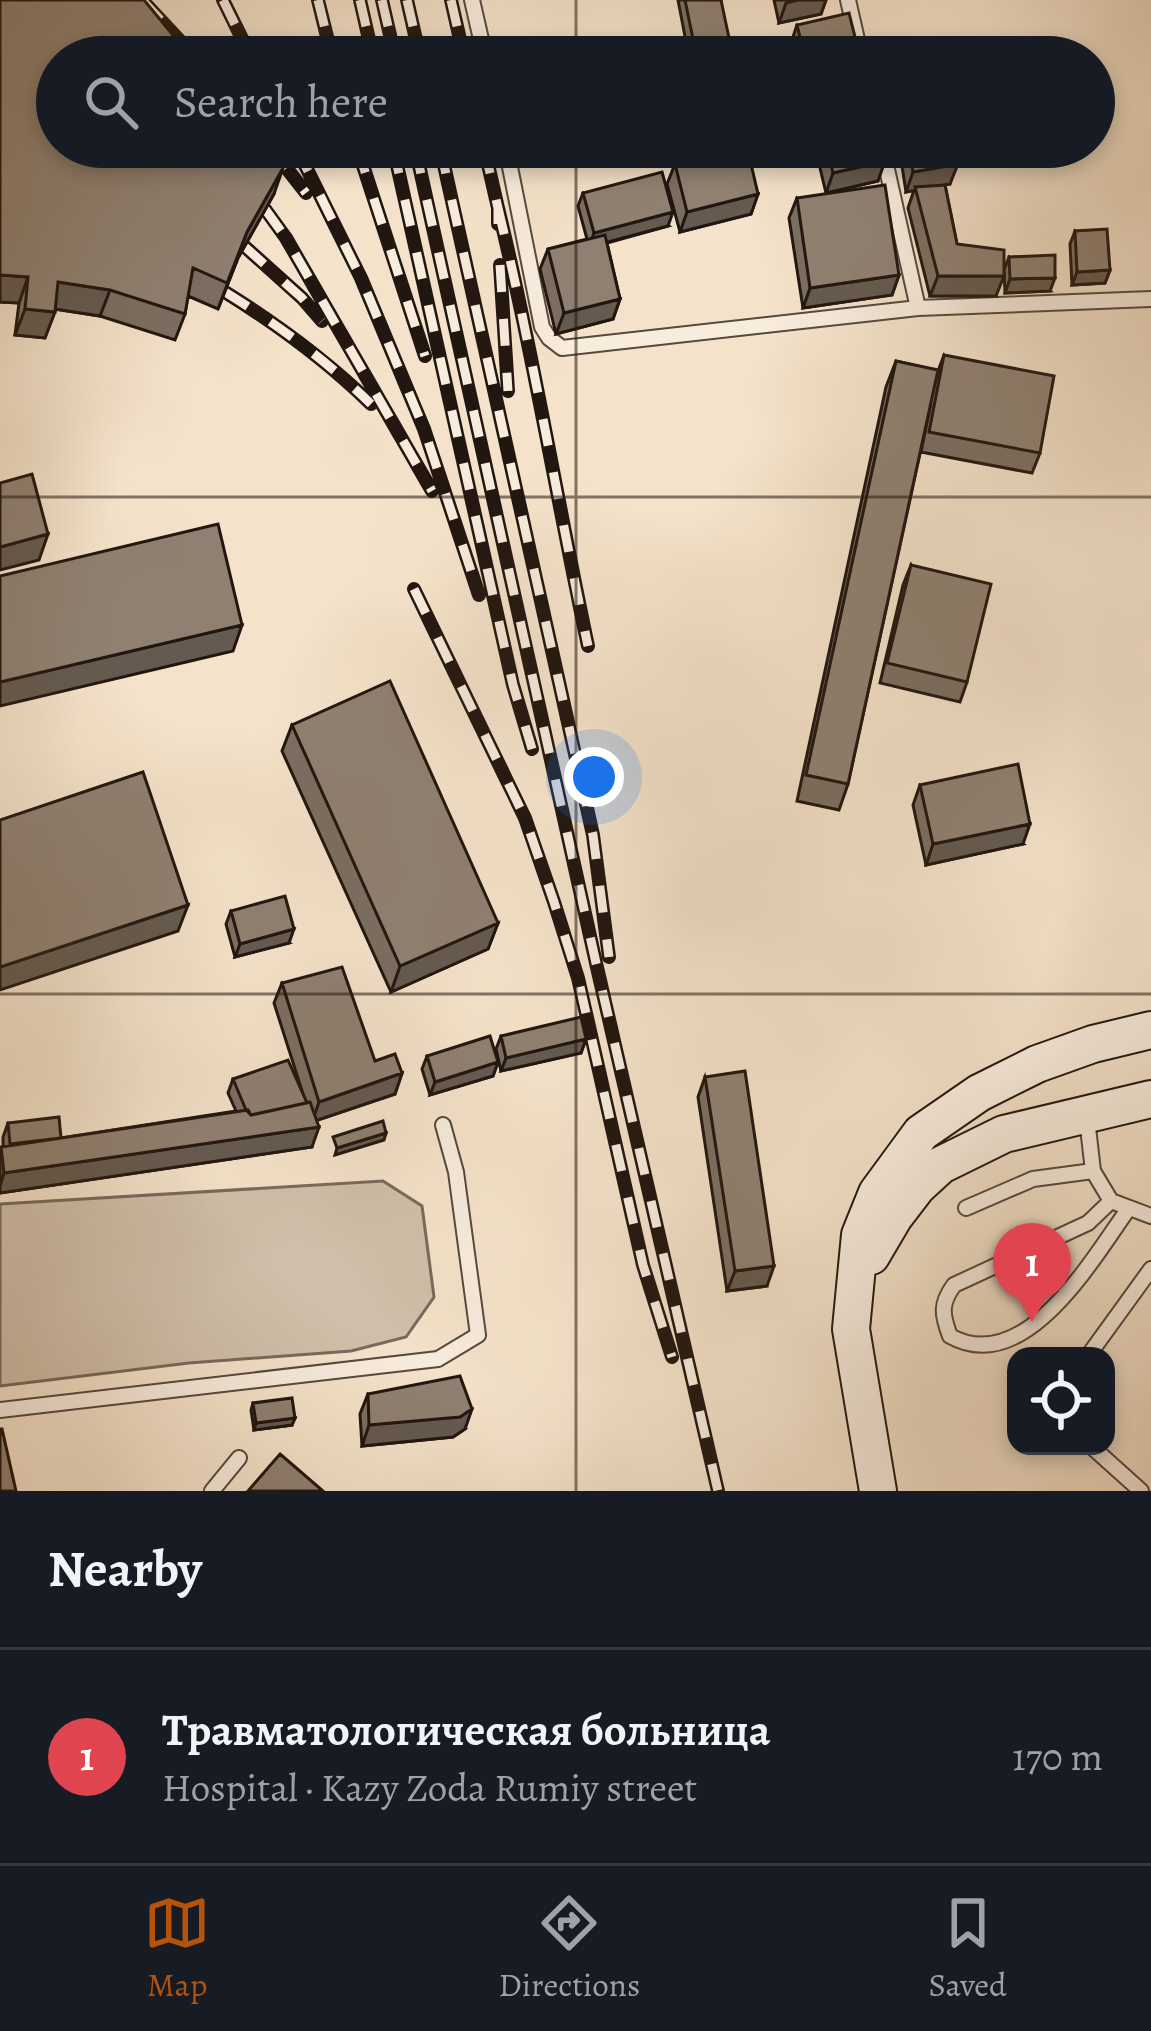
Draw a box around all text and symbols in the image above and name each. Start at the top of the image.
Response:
search box [36,36,1115,168]
icon: search [78,69,144,135]
text: Search here [174,71,388,133]
your location [564,747,624,807]
pin: 1 [993,1223,1071,1322]
map controls [1007,1347,1115,1455]
button: locate [1007,1347,1115,1455]
text: Nearby [48,1534,202,1604]
text: Травматологическая больница [162,1699,770,1761]
text: 1 [80,1730,94,1783]
text: 170 m [1012,1730,1103,1783]
text: Hospital · Kazy Zoda Rumiy street [162,1761,697,1814]
tab: Map [144,1890,210,2007]
tab: Directions [499,1890,640,2007]
tab: Saved [929,1890,1007,2007]

